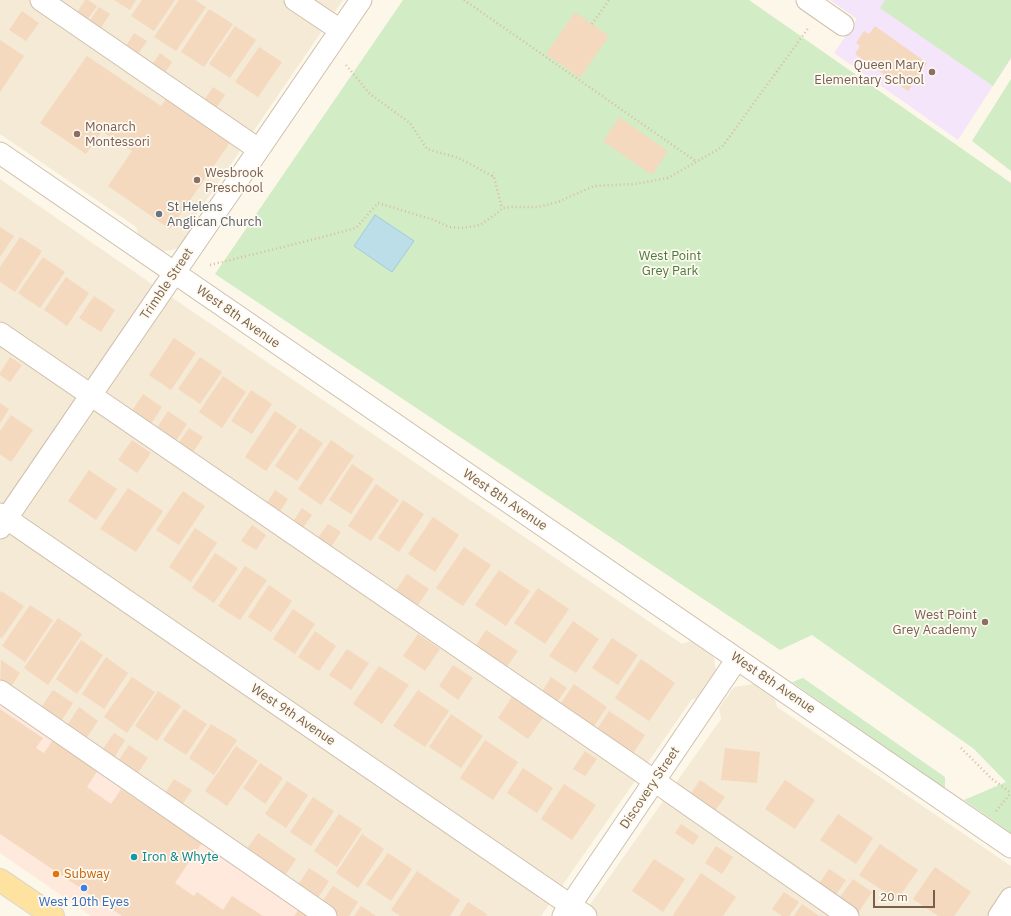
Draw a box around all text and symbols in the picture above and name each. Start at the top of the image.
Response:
place label: Queen Mary Elementary School [814,57,924,88]
marker: Queen Mary Elementary School [927,67,937,77]
place label: Monarch Montessori [85,119,150,150]
marker: Monarch Montessori [72,129,82,139]
place label: Wesbrook Preschool [205,165,264,196]
marker: Wesbrook Preschool [192,175,202,185]
place label: St Helens Anglican Church [167,199,262,230]
marker: St Helens Anglican Church [154,209,164,219]
street label: Trimble Street [137,245,197,323]
park label: West Point Grey Park [639,248,701,279]
street label: West 8th Avenue [193,282,283,352]
street label: West 8th Avenue [460,466,550,534]
place label: West Point Grey Academy [892,607,977,638]
marker: West Point Grey Academy [980,617,990,627]
street label: West 8th Avenue [728,649,818,717]
street label: West 9th Avenue [248,681,338,749]
street label: Discovery Street [617,744,683,832]
place label: Iron & Whyte [142,849,219,865]
marker: Iron & Whyte [129,852,139,862]
place label: Subway [64,866,110,882]
marker: Subway [51,869,61,879]
scale bar [875,882,937,908]
marker: West 10th Eyes [79,883,89,893]
text: 20 m [880,889,908,904]
place label: West 10th Eyes [39,894,129,910]

